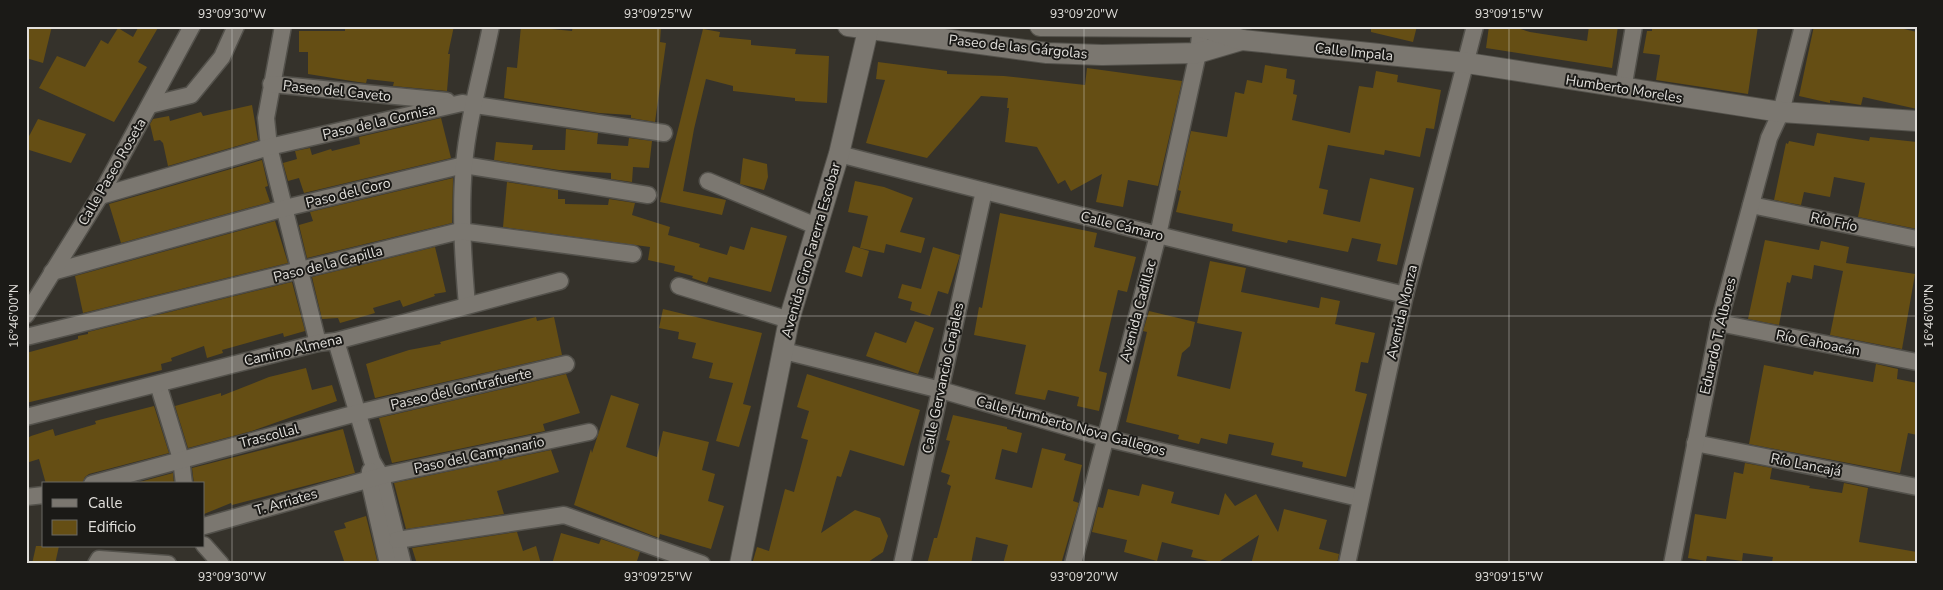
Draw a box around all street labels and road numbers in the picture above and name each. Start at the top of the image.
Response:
street label: Paseo de las Gárgolas [948,30,1089,64]
street label: Calle Impala [1314,38,1394,66]
street label: Humberto Moreles [1564,70,1684,108]
street label: Paseo del Caveto [282,76,392,106]
street label: Paso de la Cornisa [321,100,437,144]
street label: Calle Paseo Roseta [74,115,150,229]
street label: Avenida Ciro Farerra Escobar [777,160,845,340]
street label: Paso del Coro [304,173,393,213]
street label: Calle Cámaro [1079,207,1166,246]
street label: Río Frío [1809,208,1859,236]
street label: Paso de la Capilla [271,241,385,287]
street label: Avenida Cadillac [1115,257,1161,364]
street label: Avenida Monza [1382,263,1422,361]
street label: Eduardo T. Albores [1695,275,1741,397]
street label: Calle Gervancio Grajales [918,300,968,455]
street label: Río Cahoacán [1774,326,1862,360]
street label: Camino Almena [242,329,344,371]
street label: Paseo del Contrafuerte [389,363,533,415]
street label: Calle Humberto Nova Gallegos [974,391,1168,461]
street label: Trascollal [237,419,301,453]
street label: Paso del Campanario [412,432,546,478]
street label: Río Lancajá [1769,449,1843,481]
street label: T. Arriates [252,484,320,520]

